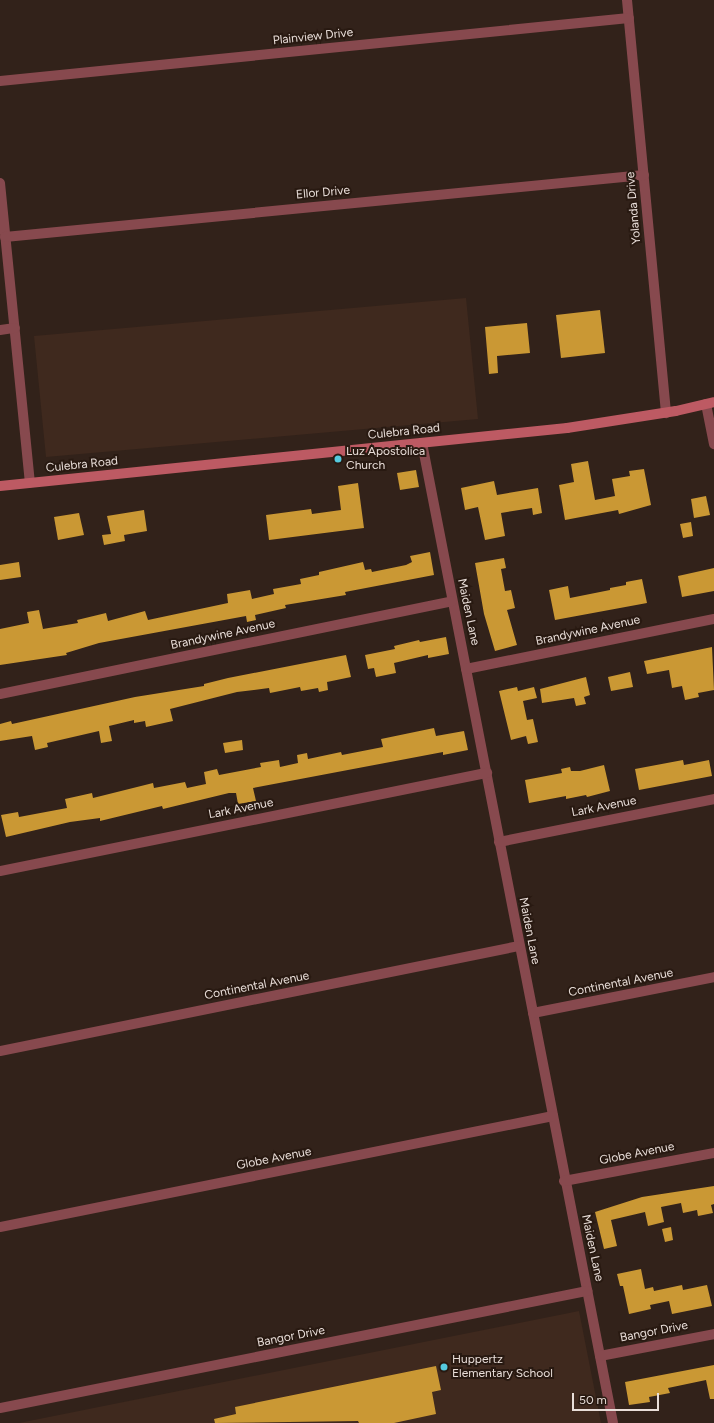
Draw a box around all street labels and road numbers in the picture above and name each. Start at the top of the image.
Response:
street label: Plainview Drive [272,26,354,48]
street label: Yolanda Drive [624,171,644,245]
street label: Ellor Drive [295,183,351,203]
street label: Culebra Road [367,421,441,443]
street label: Culebra Road [45,454,119,476]
street label: Maiden Lane [454,577,482,647]
street label: Brandywine Avenue [534,613,642,649]
street label: Brandywine Avenue [169,617,277,653]
street label: Lark Avenue [570,794,638,820]
street label: Lark Avenue [207,796,275,822]
street label: Maiden Lane [515,896,543,966]
street label: Continental Avenue [567,966,675,1000]
street label: Continental Avenue [203,969,311,1003]
street label: Globe Avenue [598,1140,676,1168]
street label: Globe Avenue [235,1145,313,1173]
street label: Maiden Lane [578,1213,606,1283]
street label: Bangor Drive [619,1318,689,1346]
street label: Bangor Drive [256,1323,326,1351]

